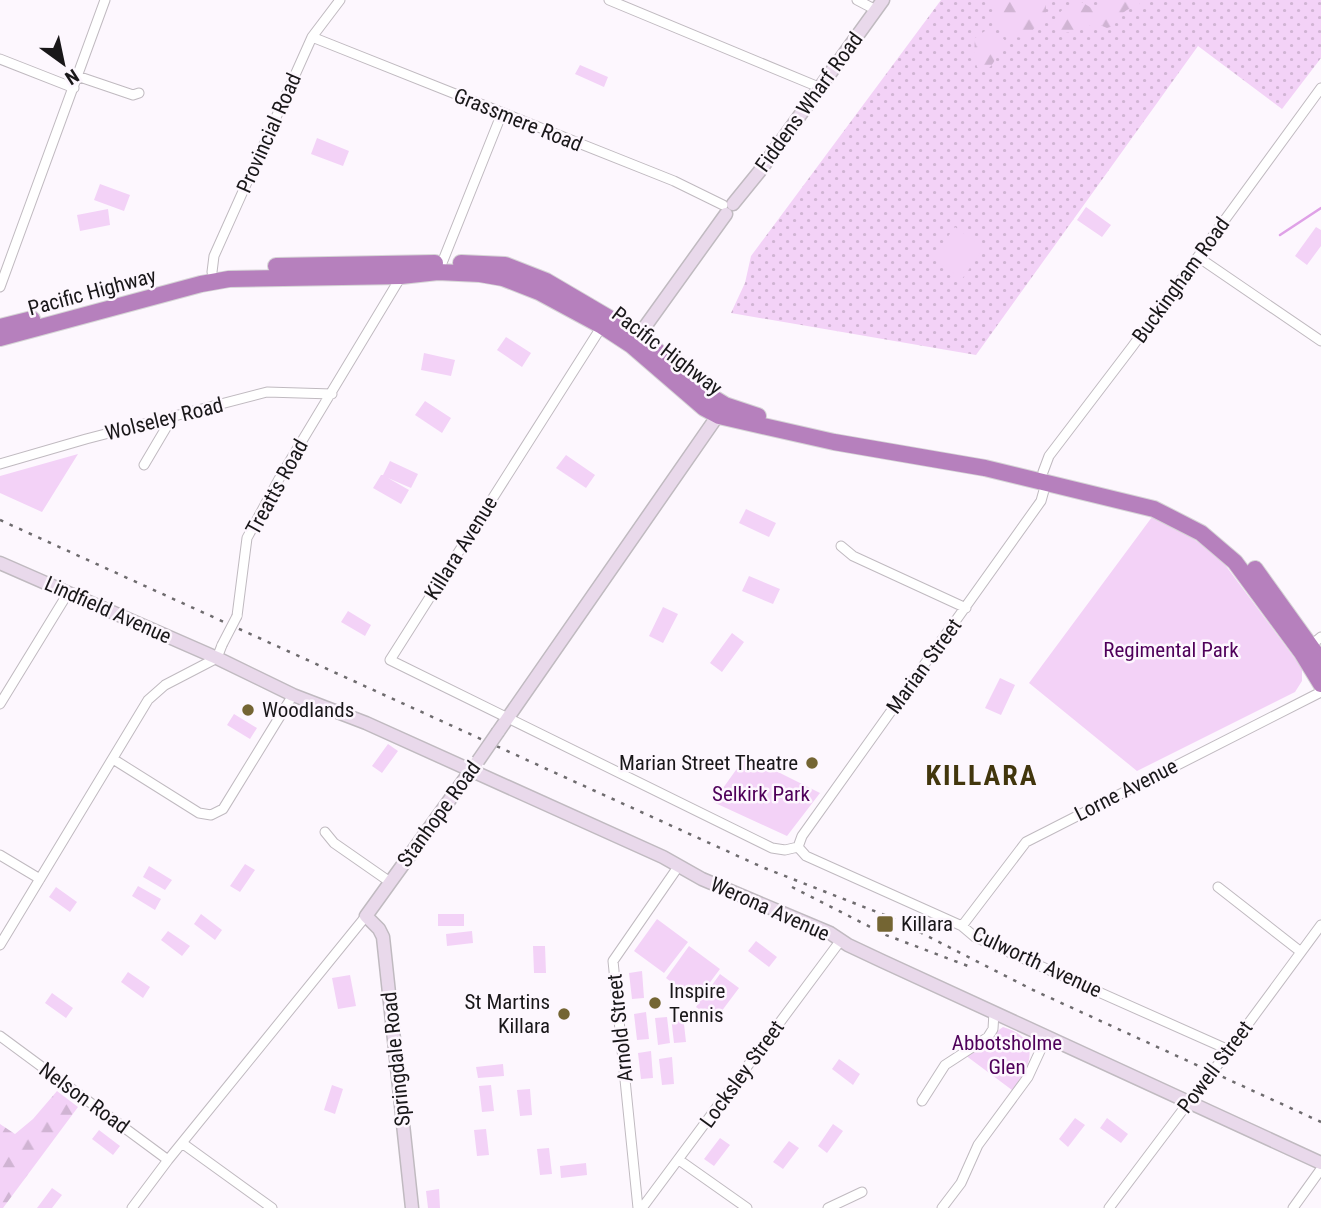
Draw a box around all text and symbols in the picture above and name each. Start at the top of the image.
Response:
north arrow [28,28,98,98]
street label: Fiddens Wharf Road [750,28,868,176]
text: N [61,64,83,90]
street label: Provincial Road [232,69,306,197]
street label: Grassmere Road [450,83,586,157]
street label: Buckingham Road [1127,213,1235,347]
street label: Pacific Highway [25,263,159,321]
street label: Pacific Highway [607,302,727,400]
street label: Wolseley Road [103,393,225,445]
street label: Treatts Road [241,435,313,539]
street label: Killara Avenue [420,492,502,604]
street label: Lindfield Avenue [41,571,175,649]
street label: Marian Street [882,614,966,718]
park label: Regimental Park [1103,638,1239,662]
place label: Woodlands [262,698,354,722]
marker: Woodlands [240,702,256,718]
place label: Marian Street Theatre [619,751,798,775]
street label: Lorne Avenue [1071,754,1182,826]
marker: Marian Street Theatre [804,755,820,771]
street label: Stanhope Road [392,756,486,872]
district label: KILLARA [925,759,1039,792]
park label: Selkirk Park [712,782,811,806]
street label: Werona Avenue [707,872,833,946]
place label: Killara [901,912,953,936]
marker: Killara [875,914,895,934]
street label: Culworth Avenue [969,922,1105,1002]
street label: Arnold Street [602,973,638,1083]
place label: Inspire Tennis [669,979,725,1027]
place label: St Martins Killara [464,990,550,1038]
street label: Springdale Road [377,991,415,1127]
marker: Inspire Tennis [647,995,663,1011]
marker: St Martins Killara [556,1006,572,1022]
street label: Locksley Street [695,1016,789,1132]
street label: Powell Street [1173,1016,1257,1118]
park label: Abbotsholme Glen [952,1031,1062,1079]
street label: Nelson Road [34,1057,134,1139]

